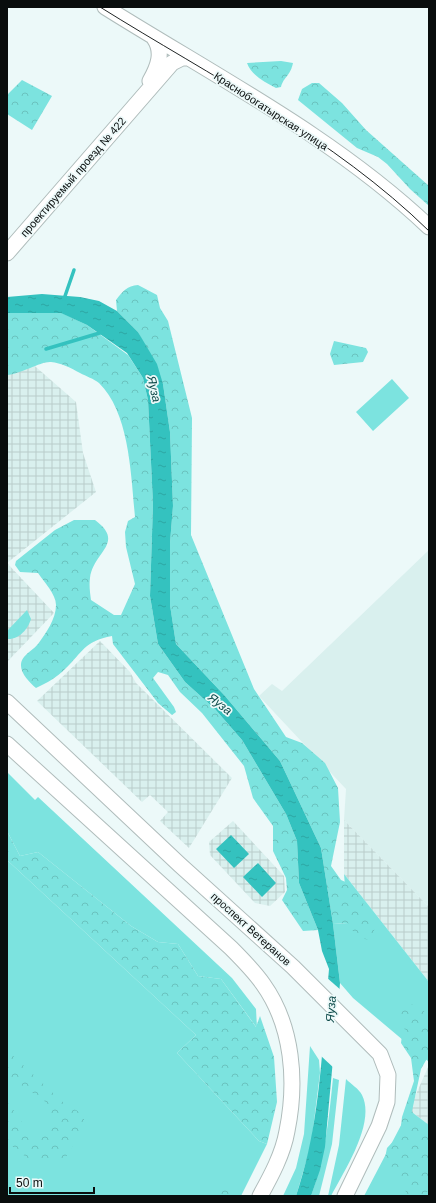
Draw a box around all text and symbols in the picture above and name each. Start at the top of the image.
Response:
street label: Краснобогатырская улица [212,70,331,153]
street label: проектируемый проезд № 422 [18,115,128,239]
water label: Яуза [144,374,164,404]
water label: Яуза [205,690,235,718]
street label: проспект Ветеранов [209,890,293,968]
water label: Яуза [323,995,339,1024]
scale bar [10,1169,94,1195]
text: 50 m [16,1176,43,1190]

